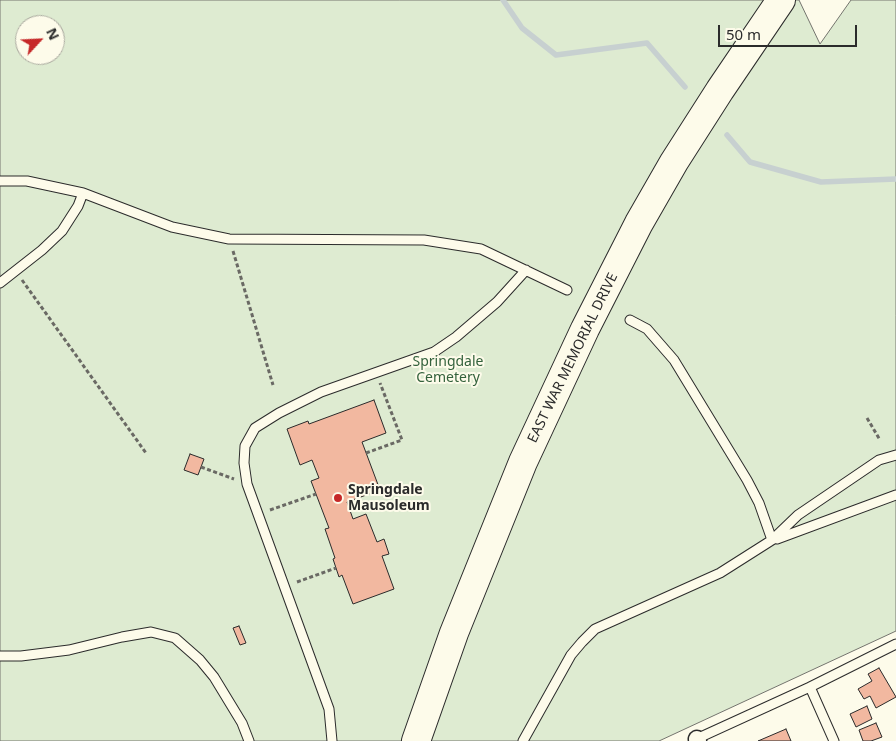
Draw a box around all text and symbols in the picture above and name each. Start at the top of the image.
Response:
north arrow [15,15,65,65]
scale bar [721,15,860,47]
text: 50 m [726,24,761,44]
text: N [42,25,64,43]
street label: EAST WAR MEMORIAL DRIVE [524,270,622,446]
park label: Springdale Cemetery [413,354,483,387]
place label: Springdale Mausoleum [348,482,430,514]
marker: Springdale Mausoleum [332,492,344,504]

